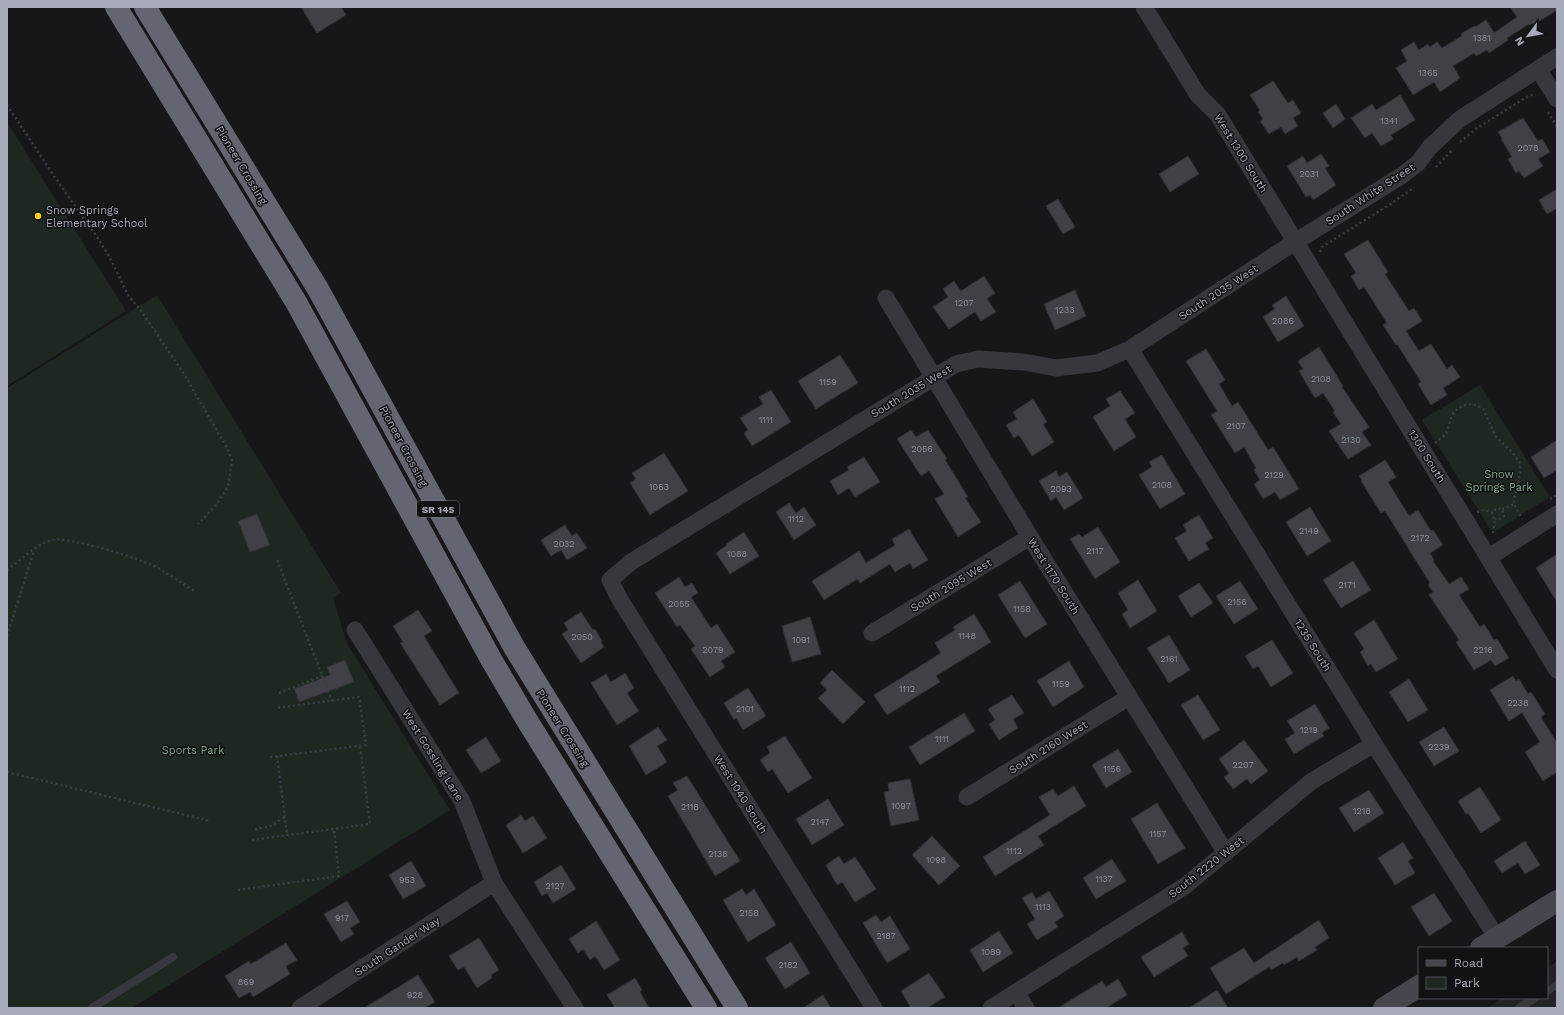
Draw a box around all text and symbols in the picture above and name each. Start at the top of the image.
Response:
north arrow [1508,16,1548,56]
house number: 1381 [1473,33,1491,43]
text: N [1512,34,1528,48]
house number: 1365 [1418,68,1438,78]
street label: West 1300 South [1211,111,1270,195]
house number: 1341 [1380,116,1398,126]
street label: Pioneer Crossing [213,124,270,207]
house number: 2078 [1517,143,1539,153]
street label: South White Street [1323,161,1418,228]
house number: 2031 [1299,169,1319,179]
place label: Snow Springs Elementary School [46,204,148,230]
marker: Snow Springs Elementary School [33,211,43,221]
street label: South 2035 West [1176,262,1261,323]
house number: 1207 [954,298,974,308]
house number: 1233 [1055,305,1075,315]
house number: 2086 [1272,316,1294,326]
street label: South 2035 West [869,362,954,421]
house number: 2108 [1311,374,1331,384]
house number: 1159 [819,377,837,387]
street label: Pioneer Crossing [377,404,430,489]
house number: 1111 [759,415,773,425]
house number: 2107 [1226,421,1246,431]
street label: 1300 South [1405,427,1448,485]
house number: 2130 [1341,435,1361,445]
house number: 2056 [911,444,933,454]
park label: Snow Springs Park [1465,468,1533,494]
house number: 2129 [1264,470,1284,480]
house number: 2108 [1152,480,1172,490]
house number: 1063 [649,482,669,492]
house number: 2093 [1050,484,1072,494]
road number: SR 145 [417,501,459,517]
house number: 1112 [788,514,804,524]
house number: 2149 [1299,526,1319,536]
house number: 2172 [1410,533,1430,543]
street label: West 1170 South [1025,536,1082,617]
house number: 2032 [553,539,575,549]
house number: 2117 [1086,546,1104,556]
house number: 1088 [727,549,747,559]
street label: South 2095 West [908,556,995,615]
house number: 2171 [1338,580,1356,590]
house number: 2156 [1227,597,1247,607]
house number: 2055 [668,599,690,609]
house number: 1158 [1013,604,1031,614]
street label: 1235 South [1291,617,1334,674]
house number: 1148 [958,631,976,641]
house number: 2050 [571,632,593,642]
house number: 1091 [792,635,810,645]
house number: 2079 [702,645,724,655]
house number: 2216 [1473,645,1493,655]
house number: 2161 [1160,654,1178,664]
house number: 1159 [1052,679,1070,689]
house number: 1112 [899,684,915,694]
street label: Pioneer Crossing [533,687,592,770]
house number: 2238 [1507,698,1529,708]
house number: 2101 [736,704,754,714]
street label: West Gossling Lane [399,707,466,803]
street label: South 2160 West [1007,718,1090,777]
house number: 1219 [1300,725,1318,735]
house number: 1111 [935,734,949,744]
house number: 2239 [1428,742,1450,752]
park label: Sports Park [162,744,224,757]
street label: West 1040 South [711,752,770,836]
house number: 2207 [1233,760,1253,770]
house number: 1156 [1103,764,1121,774]
house number: 1097 [891,801,911,811]
house number: 2118 [681,802,699,812]
house number: 1218 [1353,806,1371,816]
house number: 2147 [811,817,829,827]
house number: 1157 [1149,829,1167,839]
street label: South 2220 West [1166,834,1247,901]
house number: 1112 [1006,846,1022,856]
house number: 2138 [708,849,728,859]
house number: 1098 [926,855,946,865]
house number: 1137 [1096,874,1112,884]
house number: 953 [399,875,415,885]
house number: 2127 [546,881,564,891]
house number: 1113 [1035,902,1051,912]
house number: 2158 [739,908,759,918]
house number: 917 [335,913,349,923]
street label: South Gander Way [352,914,443,979]
house number: 2187 [877,931,896,941]
house number: 1089 [981,947,1001,957]
legend [1418,947,1548,999]
text: Road [1454,956,1483,970]
house number: 2182 [778,960,798,970]
text: Park [1454,976,1480,990]
house number: 869 [238,977,254,987]
house number: 928 [407,990,423,1000]

